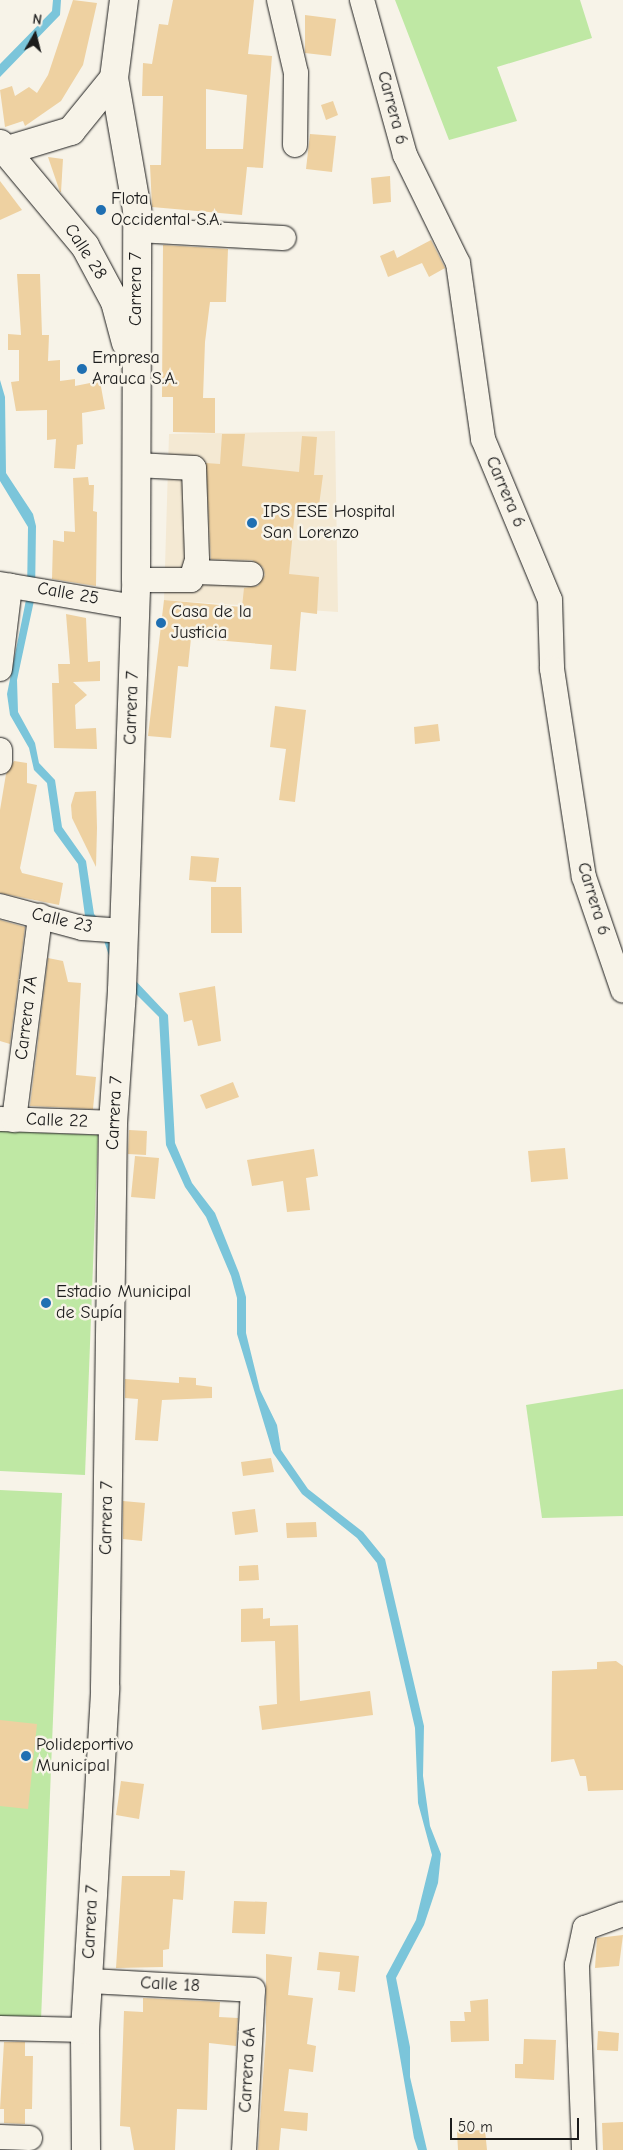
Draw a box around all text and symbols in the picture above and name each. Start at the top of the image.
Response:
north arrow [10,10,60,60]
text: N [31,11,43,29]
street label: Carrera 6 [372,69,412,147]
place label: Flota Occidental S.A. [111,189,222,232]
marker: Flota Occidental S.A. [95,204,107,216]
street label: Calle 28 [59,220,111,284]
street label: Carrera 7 [125,252,147,326]
place label: Empresa Arauca S.A. [92,348,178,390]
marker: Empresa Arauca S.A. [76,363,88,375]
street label: Carrera 6 [480,453,530,531]
place label: IPS ESE Hospital San Lorenzo [263,502,395,544]
marker: IPS ESE Hospital San Lorenzo [245,516,259,530]
street label: Calle 25 [35,578,101,610]
place label: Casa de la Justicia [171,602,252,644]
marker: Casa de la Justicia [155,617,167,629]
street label: Carrera 7 [120,671,144,745]
street label: Carrera 6 [572,860,614,938]
street label: Calle 23 [29,904,95,938]
street label: Carrera 7A [11,975,43,1061]
street label: Carrera 7 [102,1076,128,1150]
street label: Calle 22 [26,1109,88,1133]
place label: Estadio Municipal de Supía [56,1282,191,1325]
marker: Estadio Municipal de Supía [40,1297,52,1309]
street label: Carrera 7 [96,1481,118,1555]
place label: Polideportivo Municipal [36,1735,134,1778]
marker: Polideportivo Municipal [20,1750,32,1762]
street label: Carrera 7 [78,1885,104,1959]
street label: Calle 18 [140,1973,200,1997]
street label: Carrera 6A [235,2027,261,2113]
scale bar [453,2108,582,2140]
text: 50 m [458,2118,493,2136]

